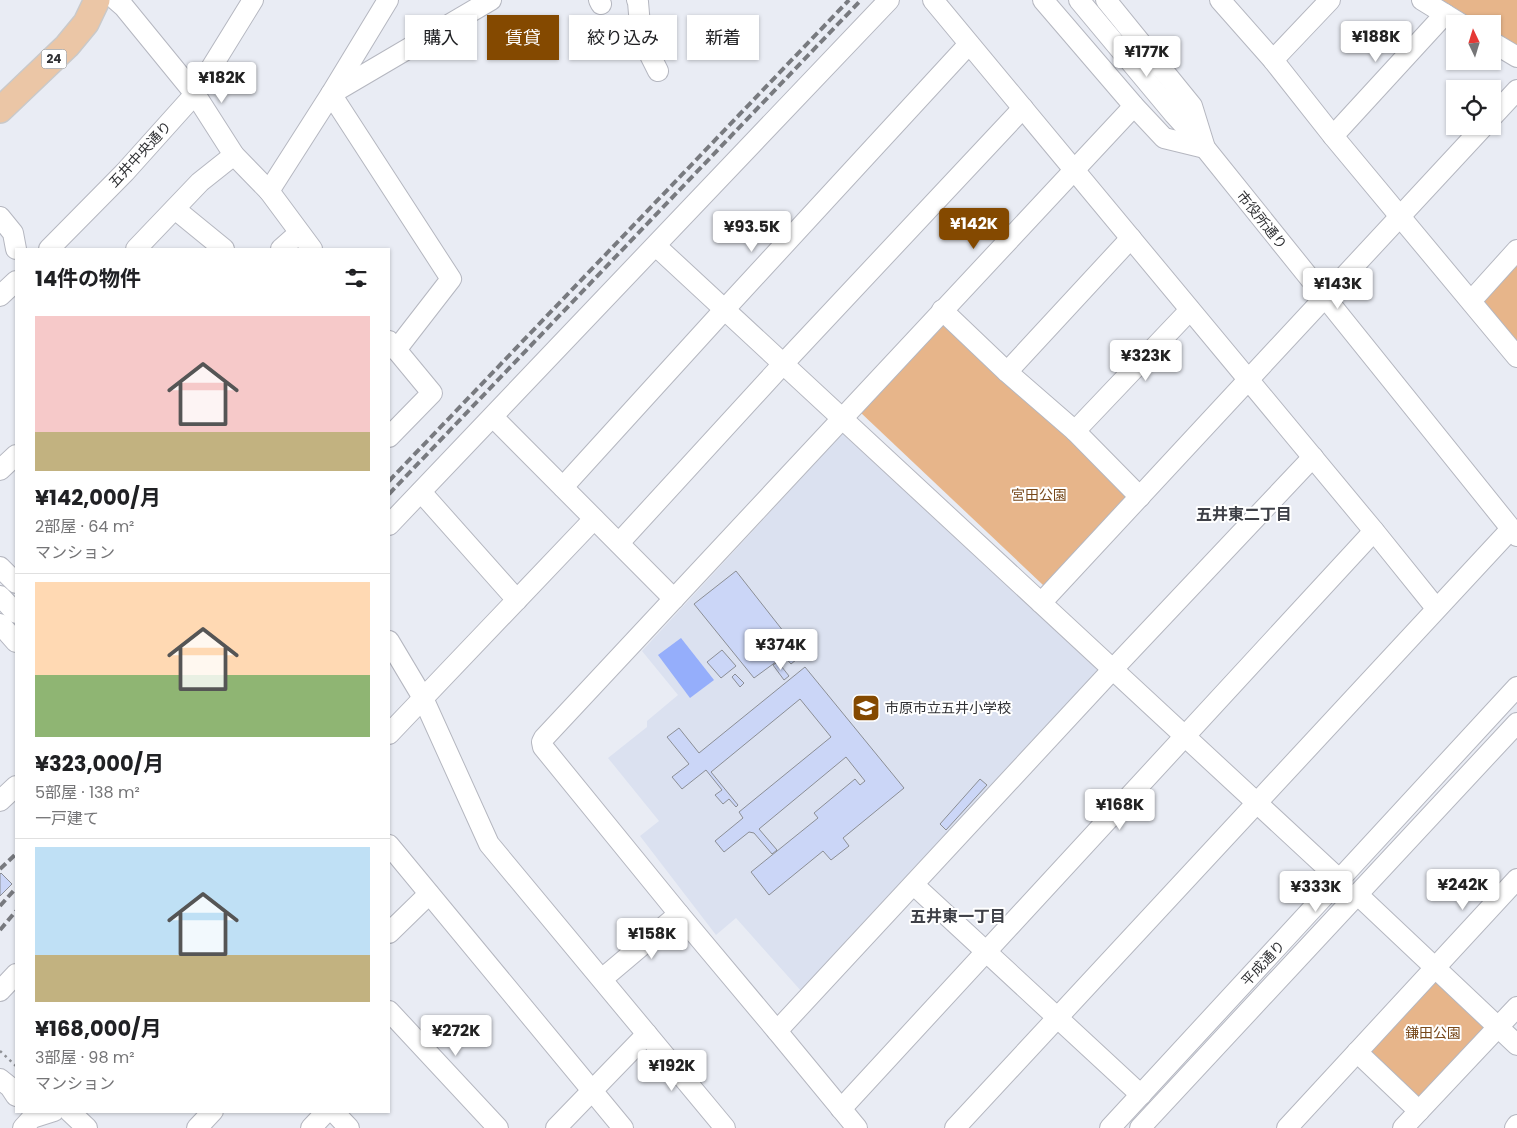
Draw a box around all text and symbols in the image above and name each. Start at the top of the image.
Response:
chip: 購入 [405,15,477,60]
chip: 賃貸 [487,15,559,60]
chip: 絞り込み [569,15,677,60]
chip: 新着 [687,15,759,60]
north arrow [1446,15,1501,70]
map controls [1446,15,1501,135]
pin: ¥188K [1341,20,1411,63]
text: ¥188K [1352,25,1400,48]
pin: ¥177K [1112,36,1182,78]
text: ¥177K [1124,40,1170,63]
road number: 24 [42,50,66,68]
pin: ¥182K [187,62,257,104]
text: ¥182K [198,66,246,89]
button: locate [1446,80,1501,135]
street label: 五井中央通り [104,116,176,192]
street label: 市役所通り [1232,187,1292,253]
pin: ¥142K [939,208,1009,250]
pin: ¥93.5K [711,210,793,253]
text: ¥142K [950,212,998,235]
text: ¥93.5K [724,215,780,238]
text: 14件の物件 [35,264,141,293]
icon: filters [342,264,370,292]
pin: ¥143K [1303,268,1373,310]
text: ¥143K [1314,272,1362,295]
pin: ¥323K [1111,340,1181,382]
text: ¥323K [1121,344,1171,367]
icon: home [158,349,248,439]
text: ¥142,000/月 [35,483,161,512]
park label: 宮田公園 [1011,485,1067,505]
district label: 五井東二丁目 [1196,503,1292,526]
text: 2部屋 · 64 m² [35,515,134,538]
text: マンション [35,541,115,564]
icon: home [158,614,248,704]
pin: ¥374K [746,628,816,671]
text: ¥374K [756,633,806,656]
school or university icon: 市原市立五井小学校 [851,693,881,723]
place label: 市原市立五井小学校 [885,698,1011,718]
text: ¥323,000/月 [35,749,164,778]
text: 5部屋 · 138 m² [35,781,140,804]
pin: ¥168K [1085,788,1155,831]
text: ¥168K [1096,793,1144,816]
text: 一戸建て [35,807,99,830]
pin: ¥242K [1428,868,1498,911]
pin: ¥333K [1281,870,1351,913]
text: ¥242K [1438,873,1489,896]
text: ¥333K [1291,875,1341,898]
icon: home [158,879,248,969]
district label: 五井東一丁目 [910,905,1006,928]
pin: ¥158K [617,918,687,960]
text: ¥158K [628,922,676,945]
street label: 平成通り [1237,936,1289,990]
text: ¥168,000/月 [35,1014,162,1043]
pin: ¥272K [421,1014,491,1057]
text: ¥272K [432,1019,480,1042]
park label: 鎌田公園 [1405,1023,1461,1043]
text: 3部屋 · 98 m² [35,1046,135,1069]
pin: ¥192K [637,1050,707,1092]
text: ¥192K [649,1054,695,1077]
text: マンション [35,1072,115,1095]

